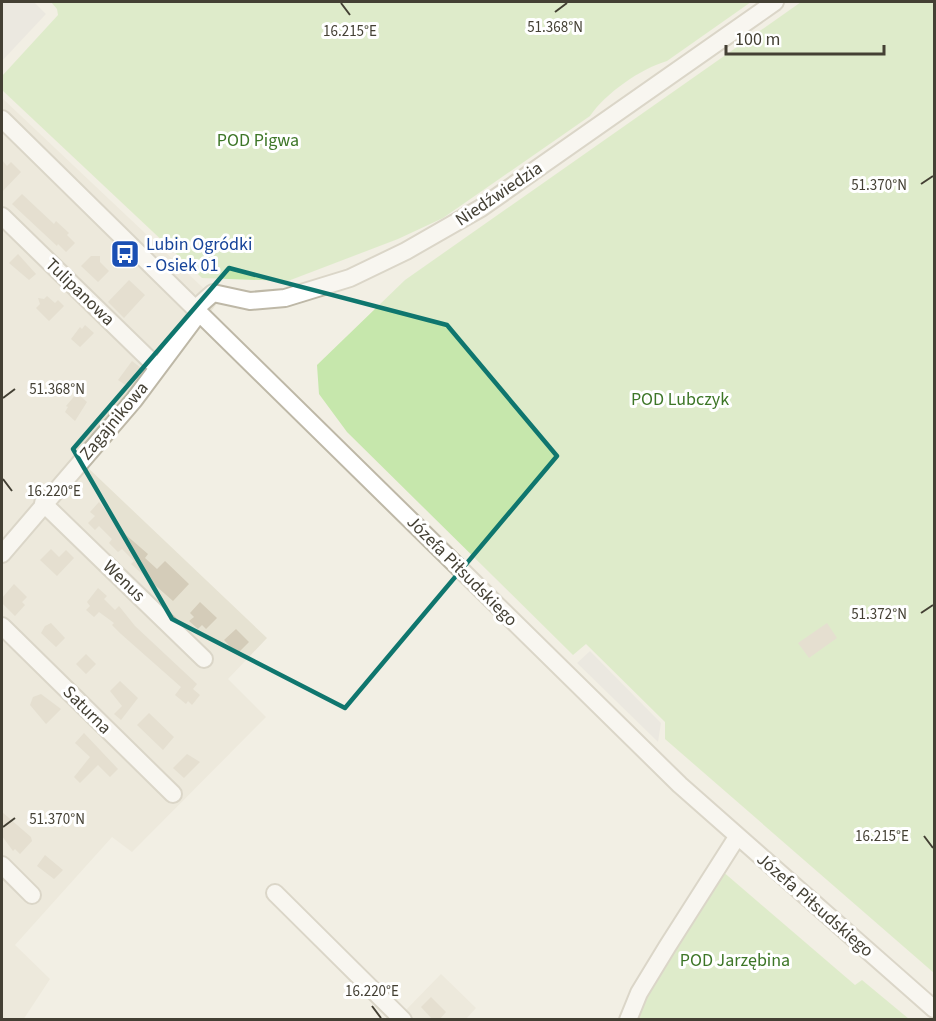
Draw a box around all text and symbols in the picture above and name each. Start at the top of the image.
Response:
text: 51.368°N [527,17,583,38]
scale bar [726,18,884,56]
text: 16.215°E [323,21,377,42]
text: 100 m [735,27,780,52]
park label: POD Pigwa [217,128,299,153]
street label: Niedźwiedzia [451,156,547,232]
text: 51.370°N [851,175,907,196]
place label: Lubin Ogródki - Osiek 01 [146,232,252,278]
bus stop icon: Lubin Ogródki - Osiek 01 [109,238,141,270]
street label: Tulipanowa [40,253,120,331]
street label: Zagajnikowa [74,377,154,465]
text: 51.368°N [29,379,85,400]
park label: POD Lubczyk [631,387,729,412]
text: 16.220°E [27,481,81,502]
street label: Józefa Piłsudskiego [401,510,523,632]
street label: Wenus [97,555,151,607]
text: 51.372°N [851,604,907,625]
street label: Saturna [57,680,117,740]
text: 51.370°N [29,809,85,830]
text: 16.215°E [855,826,909,847]
street label: Józefa Piłsudskiego [751,847,879,963]
park label: POD Jarzębina [680,948,790,973]
text: 16.220°E [345,981,399,1002]

